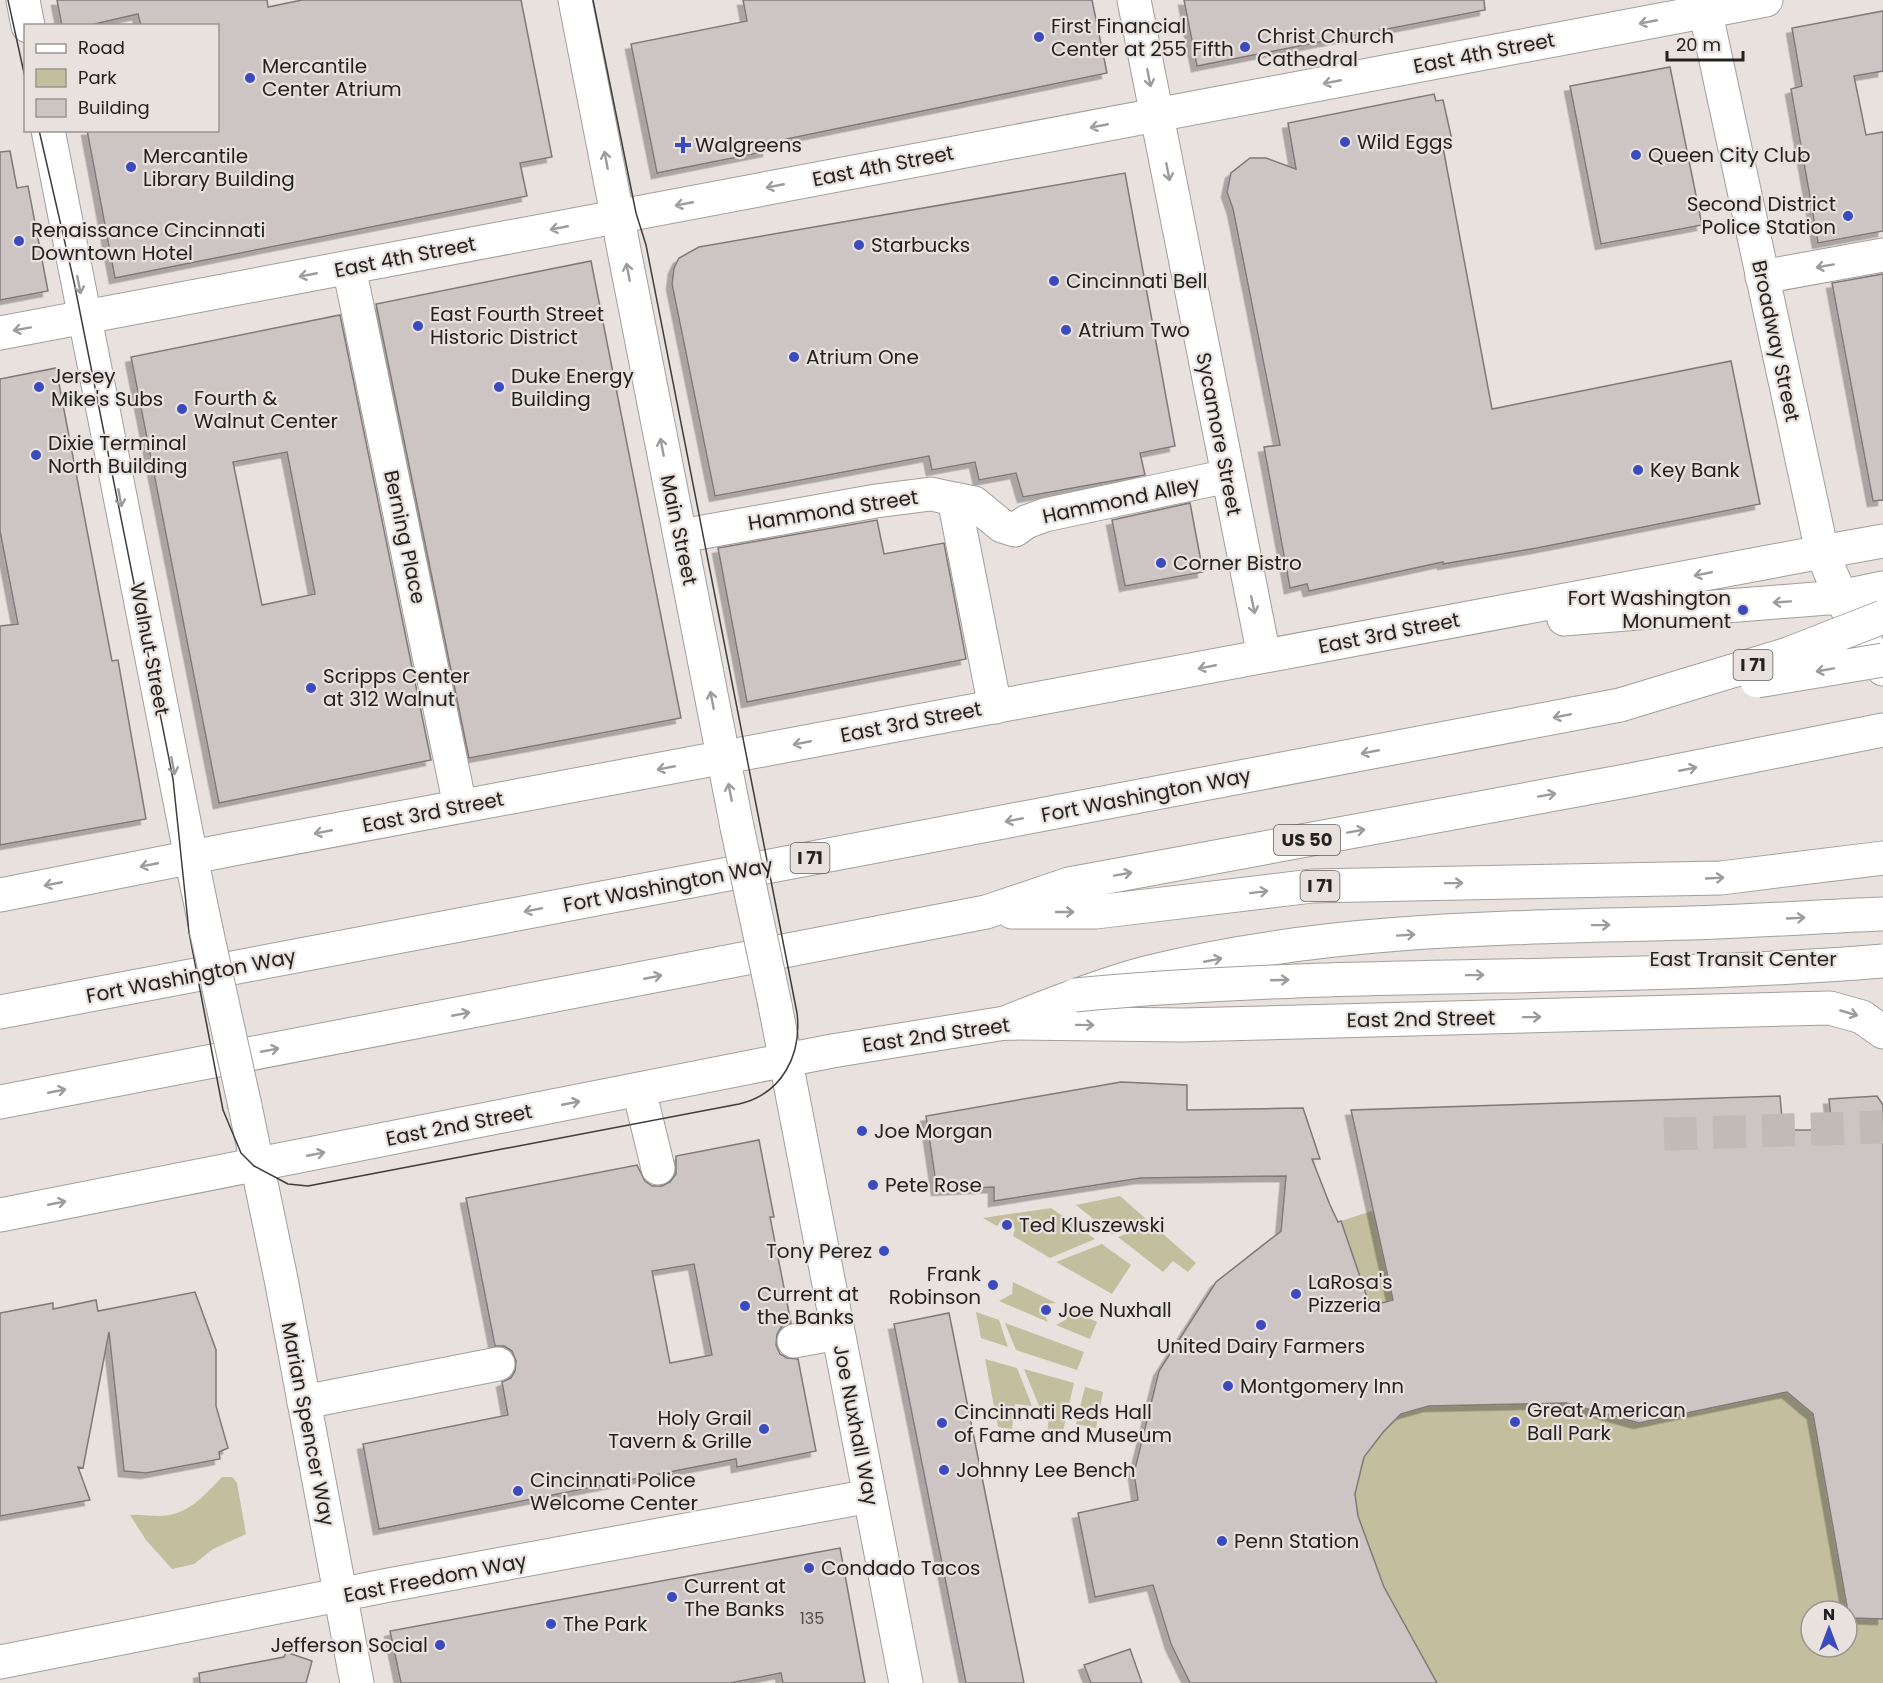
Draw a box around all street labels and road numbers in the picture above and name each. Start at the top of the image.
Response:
street label: East 4th Street [1411,26,1557,80]
street label: East 4th Street [810,139,956,193]
street label: East 4th Street [332,230,478,284]
street label: Broadway Street [1745,258,1807,424]
street label: Sycamore Street [1189,350,1249,518]
street label: Berning Place [377,468,433,606]
street label: Hammond Alley [1040,470,1202,530]
street label: Main Street [654,472,704,588]
street label: Hammond Street [746,483,920,537]
street label: Walnut Street [123,580,177,718]
street label: East 3rd Street [1316,606,1462,660]
road number: I 71 [1734,650,1772,680]
street label: East 3rd Street [838,695,984,749]
street label: Fort Washington Way [1039,761,1253,829]
street label: East 3rd Street [360,785,506,839]
road number: US 50 [1274,825,1340,855]
road number: I 71 [790,843,830,873]
street label: Fort Washington Way [561,851,775,919]
road number: I 71 [1300,871,1340,901]
street label: Fort Washington Way [84,942,298,1010]
street label: East Transit Center [1649,945,1837,973]
street label: East 2nd Street [1346,1004,1496,1034]
street label: East 2nd Street [860,1011,1012,1059]
street label: East 2nd Street [383,1097,535,1153]
street label: Marian Spencer Way [275,1320,341,1528]
street label: Joe Nuxhall Way [827,1342,885,1508]
street label: East Freedom Way [341,1547,529,1609]

